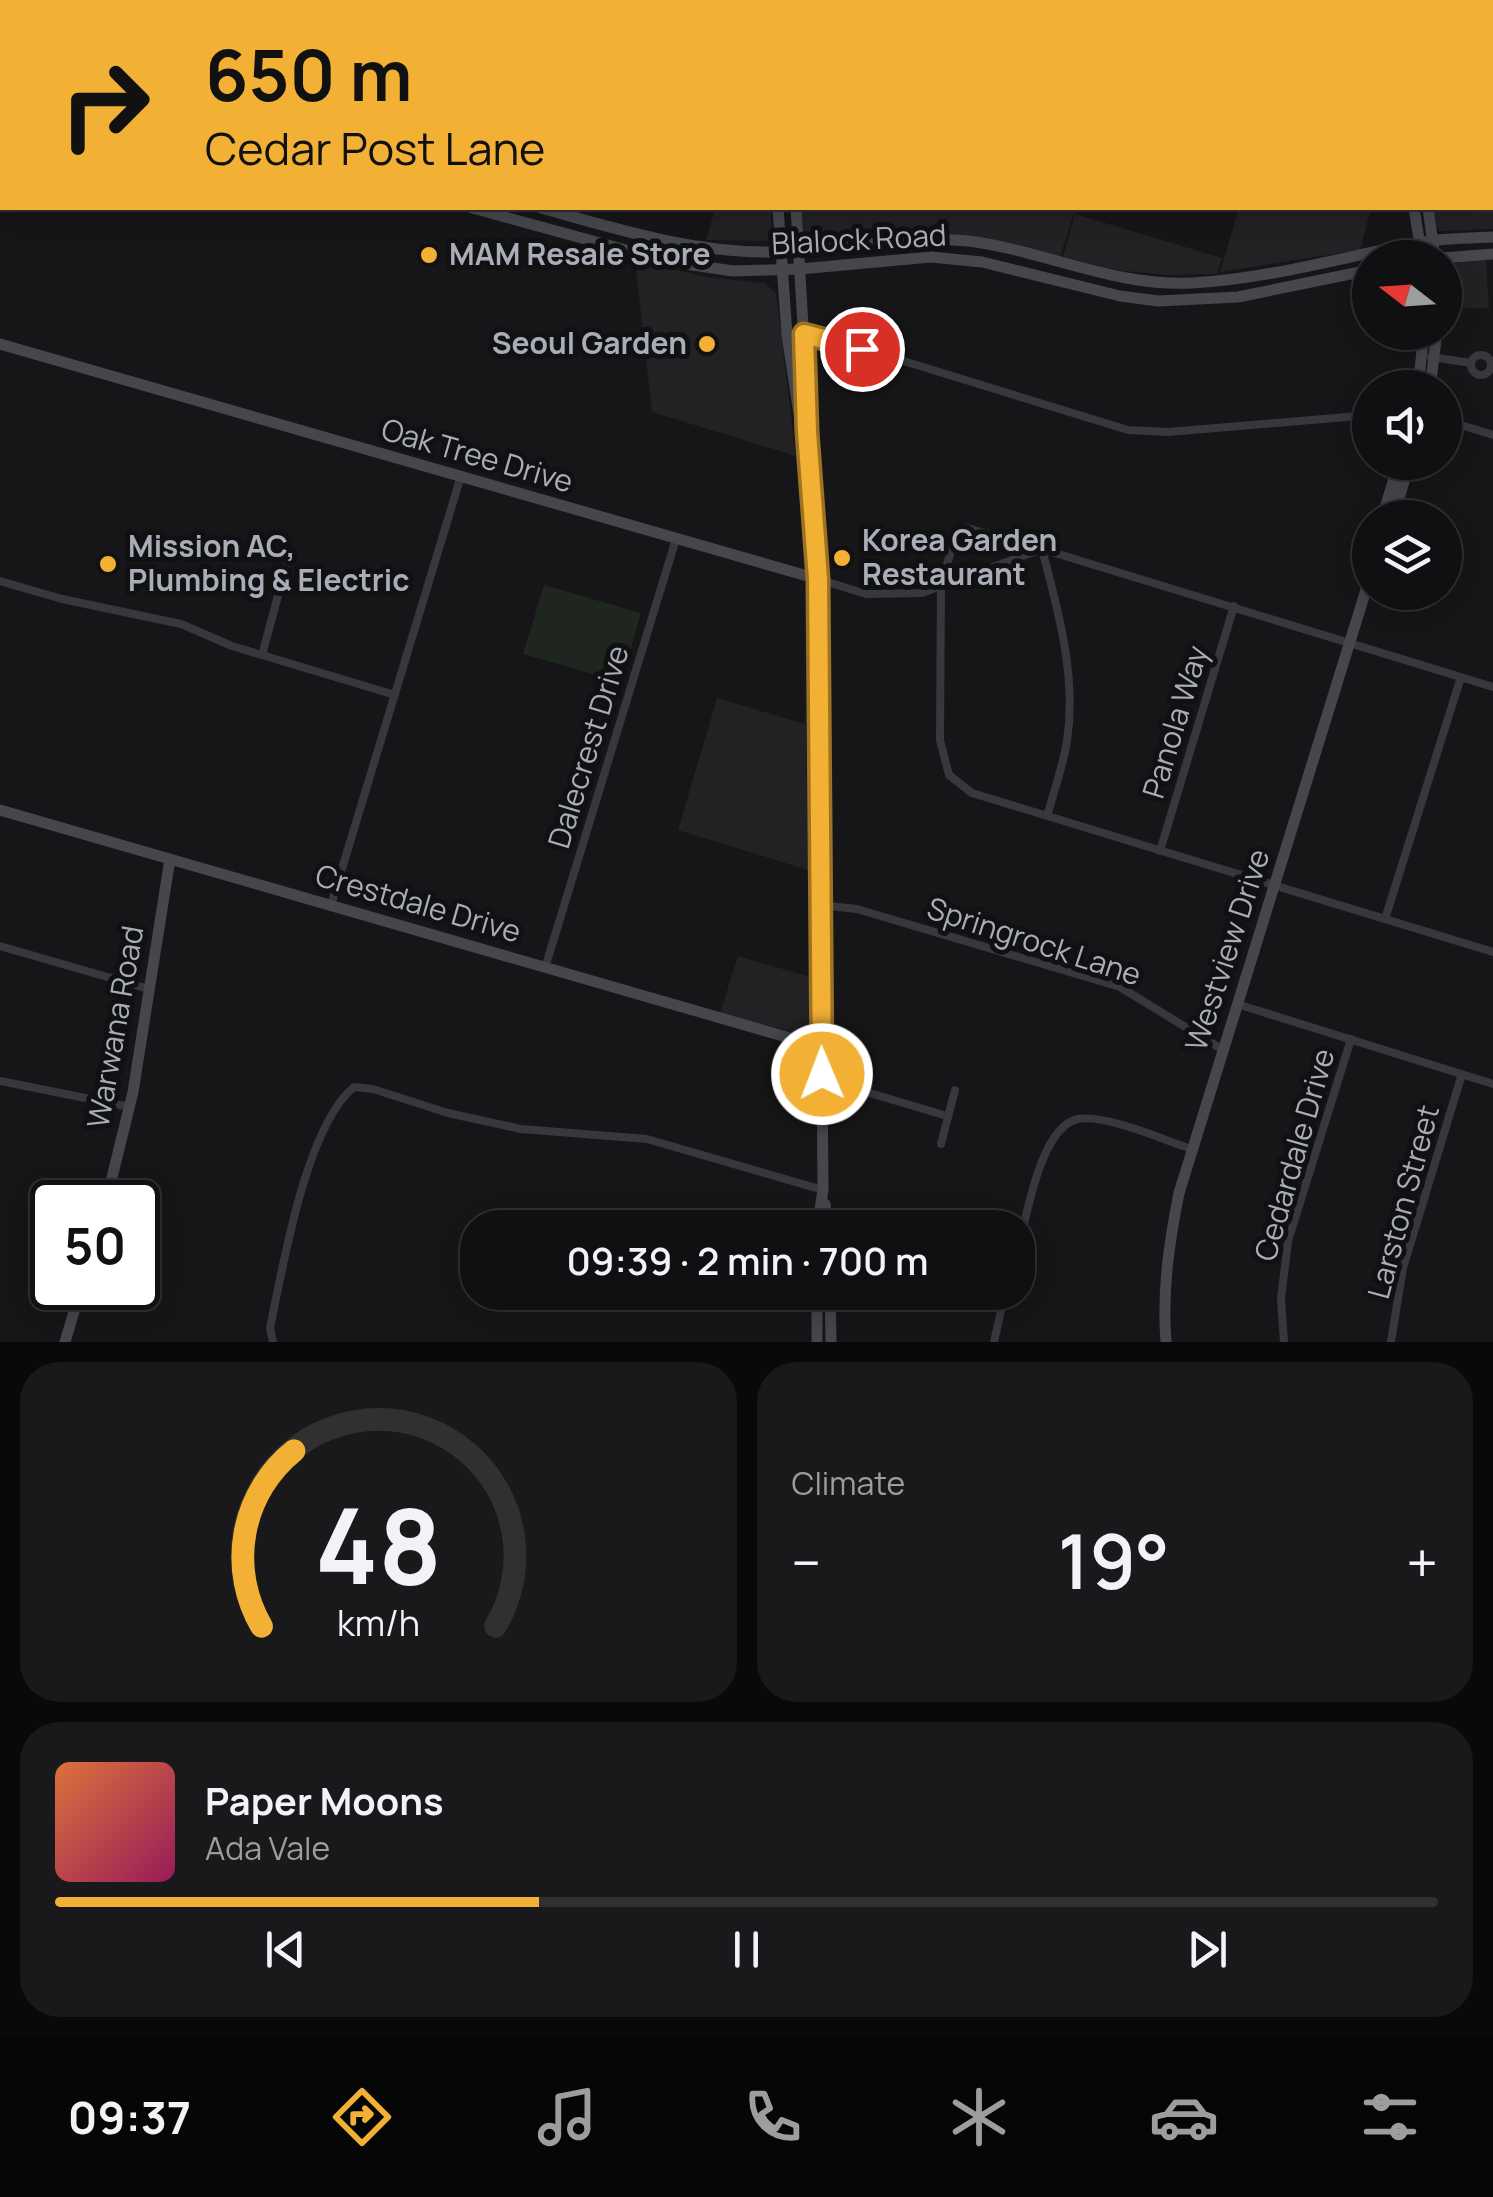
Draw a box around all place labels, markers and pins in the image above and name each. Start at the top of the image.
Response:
place label: MAM Resale Store [449,233,710,274]
marker: MAM Resale Store [418,244,440,266]
pin [820,307,905,392]
place label: Seoul Garden [492,322,687,363]
marker: Seoul Garden [696,333,718,355]
place label: Korea Garden Restaurant [862,519,1057,594]
place label: Mission AC, Plumbing & Electric [128,525,409,600]
marker: Korea Garden Restaurant [831,547,853,569]
marker: Mission AC, Plumbing & Electric [97,553,119,575]

